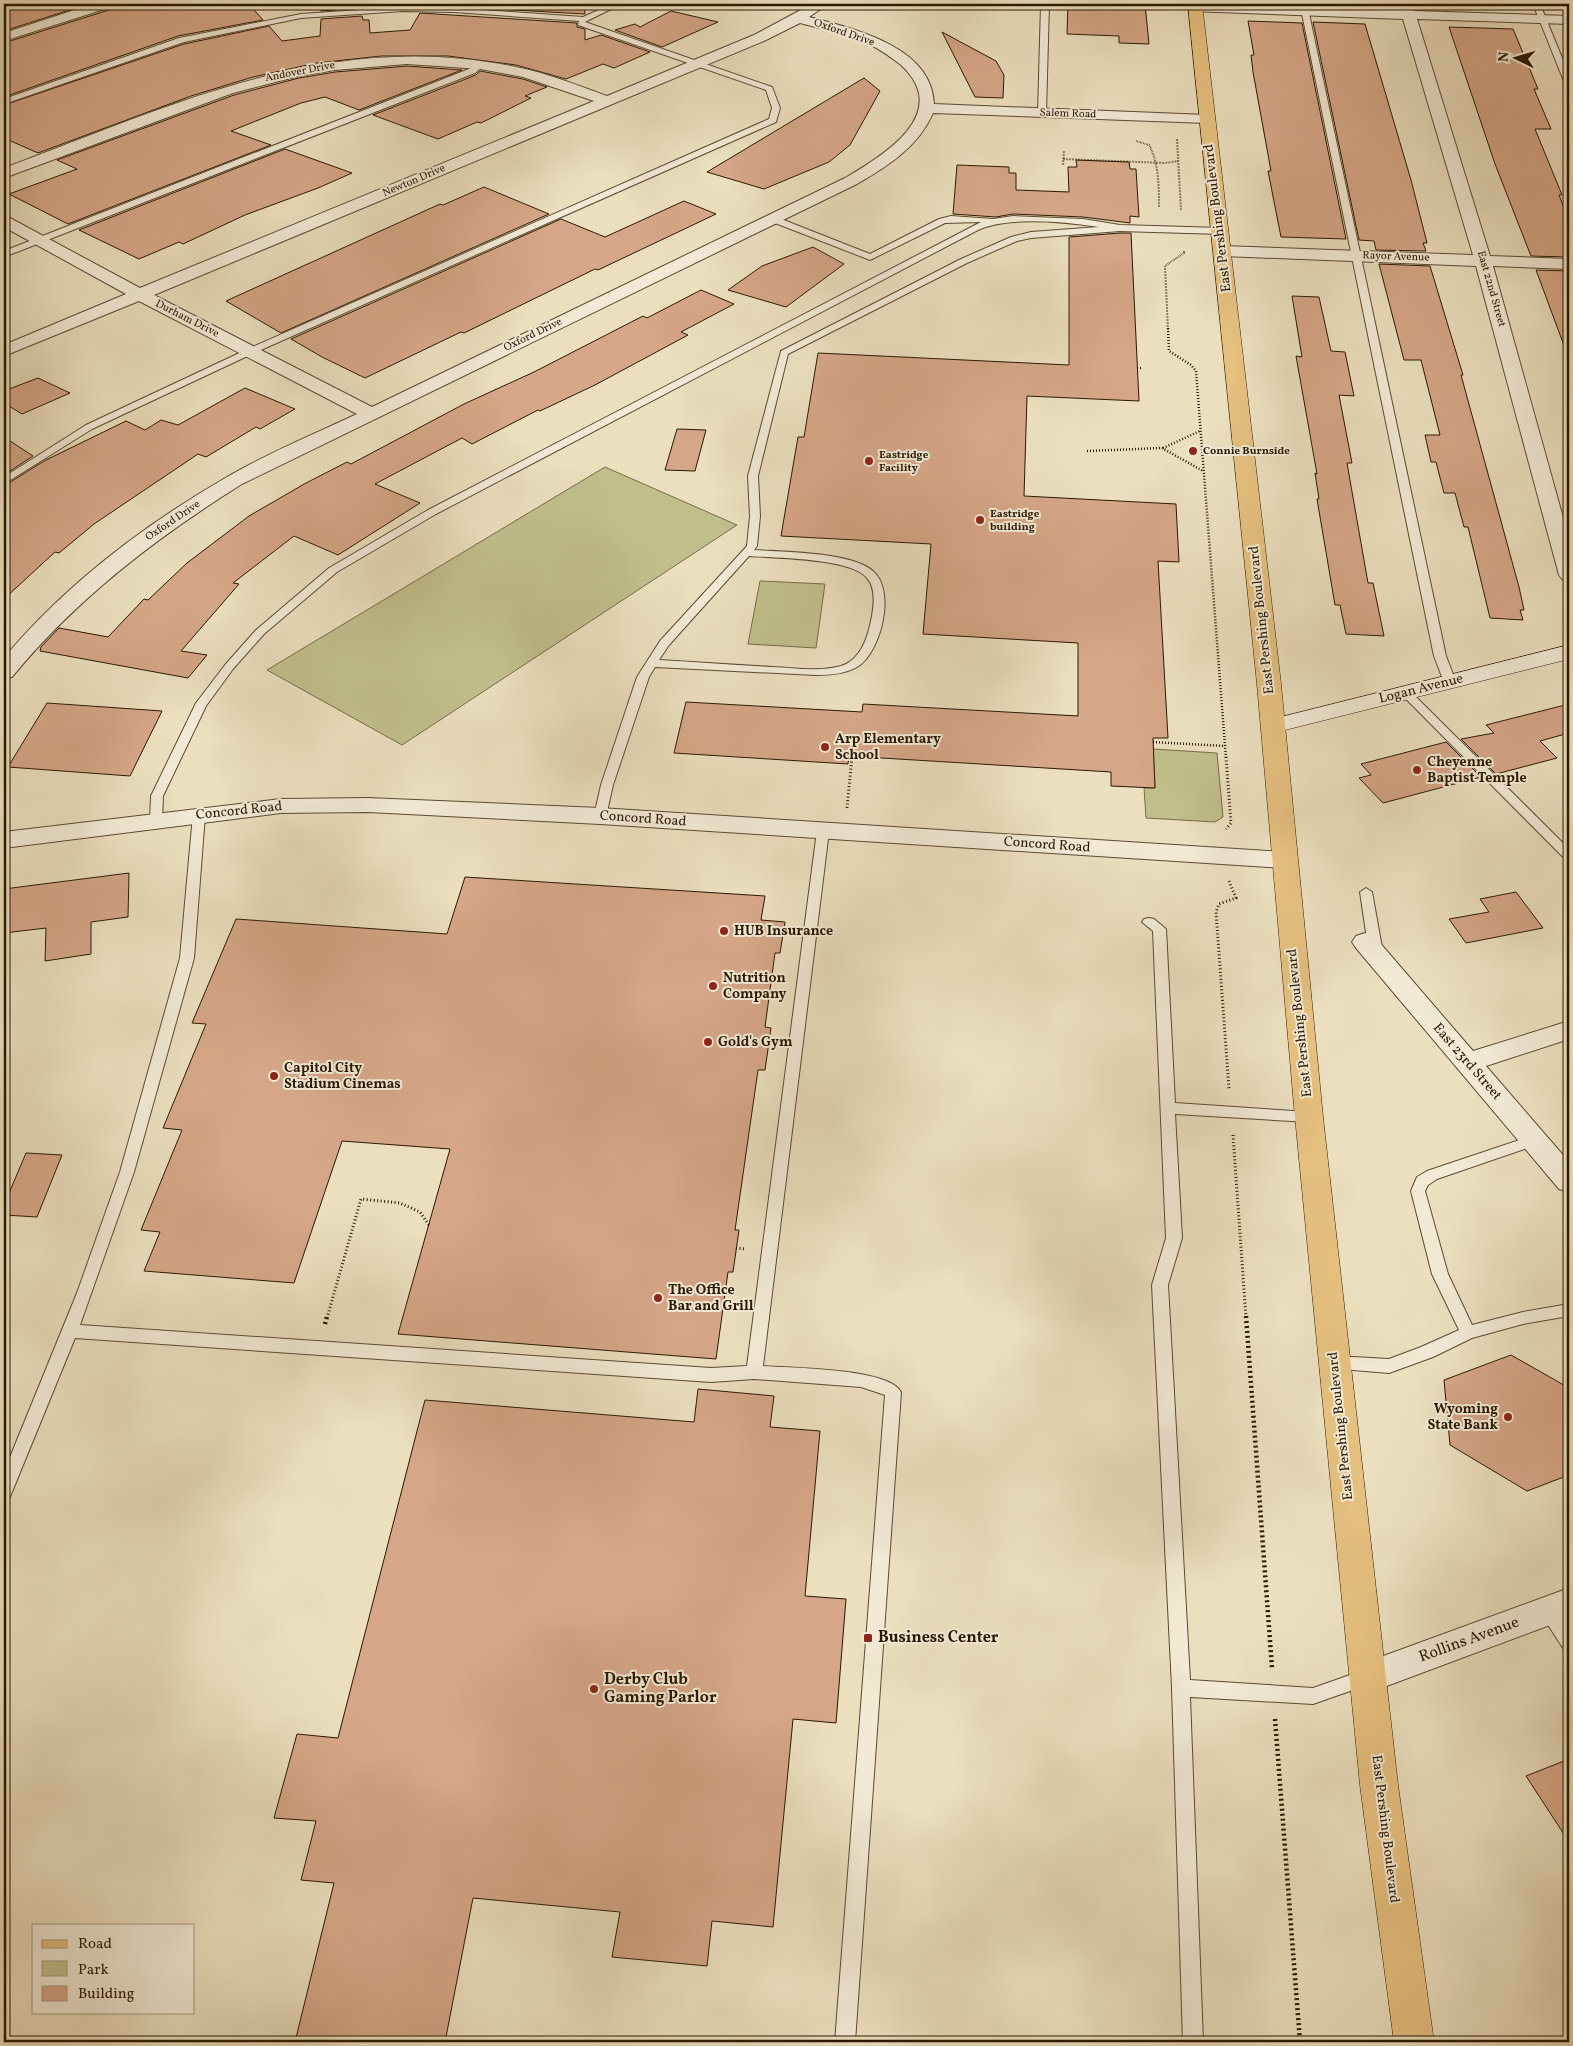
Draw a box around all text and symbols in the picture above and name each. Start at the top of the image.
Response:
street label: Oxford Drive [812,16,876,50]
north arrow [1490,32,1540,82]
text: N [1495,51,1514,63]
street label: Andover Drive [264,58,336,86]
street label: Salem Road [1039,106,1097,122]
street label: East Pershing Boulevard [1199,143,1237,293]
street label: Newton Drive [380,161,448,201]
street label: Rayor Avenue [1362,248,1430,266]
street label: East 22nd Street [1473,249,1509,329]
street label: Durham Drive [153,296,221,342]
street label: Oxford Drive [501,314,565,356]
place label: Connie Burnside [1203,444,1290,459]
marker: Connie Burnside [1187,445,1199,457]
place label: Eastridge Facility [879,448,929,476]
marker: Eastridge Facility [863,455,875,467]
street label: Oxford Drive [143,497,203,545]
place label: Eastridge building [990,507,1040,535]
marker: Eastridge building [974,514,986,526]
street label: East Pershing Boulevard [1245,545,1279,695]
street label: Logan Avenue [1377,669,1466,709]
place label: Arp Elementary School [835,730,941,765]
marker: Arp Elementary School [819,741,831,753]
place label: Cheyenne Baptist Temple [1427,753,1527,788]
marker: Cheyenne Baptist Temple [1411,764,1423,776]
street label: Concord Road [195,797,283,825]
street label: Concord Road [599,806,687,832]
street label: Concord Road [1003,832,1091,858]
place label: HUB Insurance [734,922,833,941]
marker: HUB Insurance [718,925,730,937]
street label: East Pershing Boulevard [1283,948,1317,1098]
place label: Nutrition Company [723,969,787,1004]
marker: Nutrition Company [707,980,719,992]
street label: East 23rd Street [1428,1019,1506,1105]
place label: Gold's Gym [718,1033,793,1052]
marker: Gold's Gym [702,1036,714,1048]
place label: Capitol City Stadium Cinemas [284,1059,401,1094]
marker: Capitol City Stadium Cinemas [268,1070,280,1082]
place label: The Office Bar and Grill [668,1281,754,1316]
marker: The Office Bar and Grill [652,1292,664,1304]
street label: East Pershing Boulevard [1324,1351,1358,1501]
place label: Wyoming State Bank [1428,1400,1499,1435]
marker: Wyoming State Bank [1502,1411,1514,1423]
street label: Rollins Avenue [1416,1612,1522,1668]
place label: Business Center [878,1627,999,1649]
marker: Business Center [862,1632,874,1644]
place label: Derby Club Gaming Parlor [604,1669,717,1709]
marker: Derby Club Gaming Parlor [588,1683,600,1695]
street label: East Pershing Boulevard [1366,1754,1404,1904]
legend [32,1924,195,2014]
text: Road [78,1934,112,1955]
text: Park [78,1960,109,1981]
text: Building [78,1984,135,2005]

